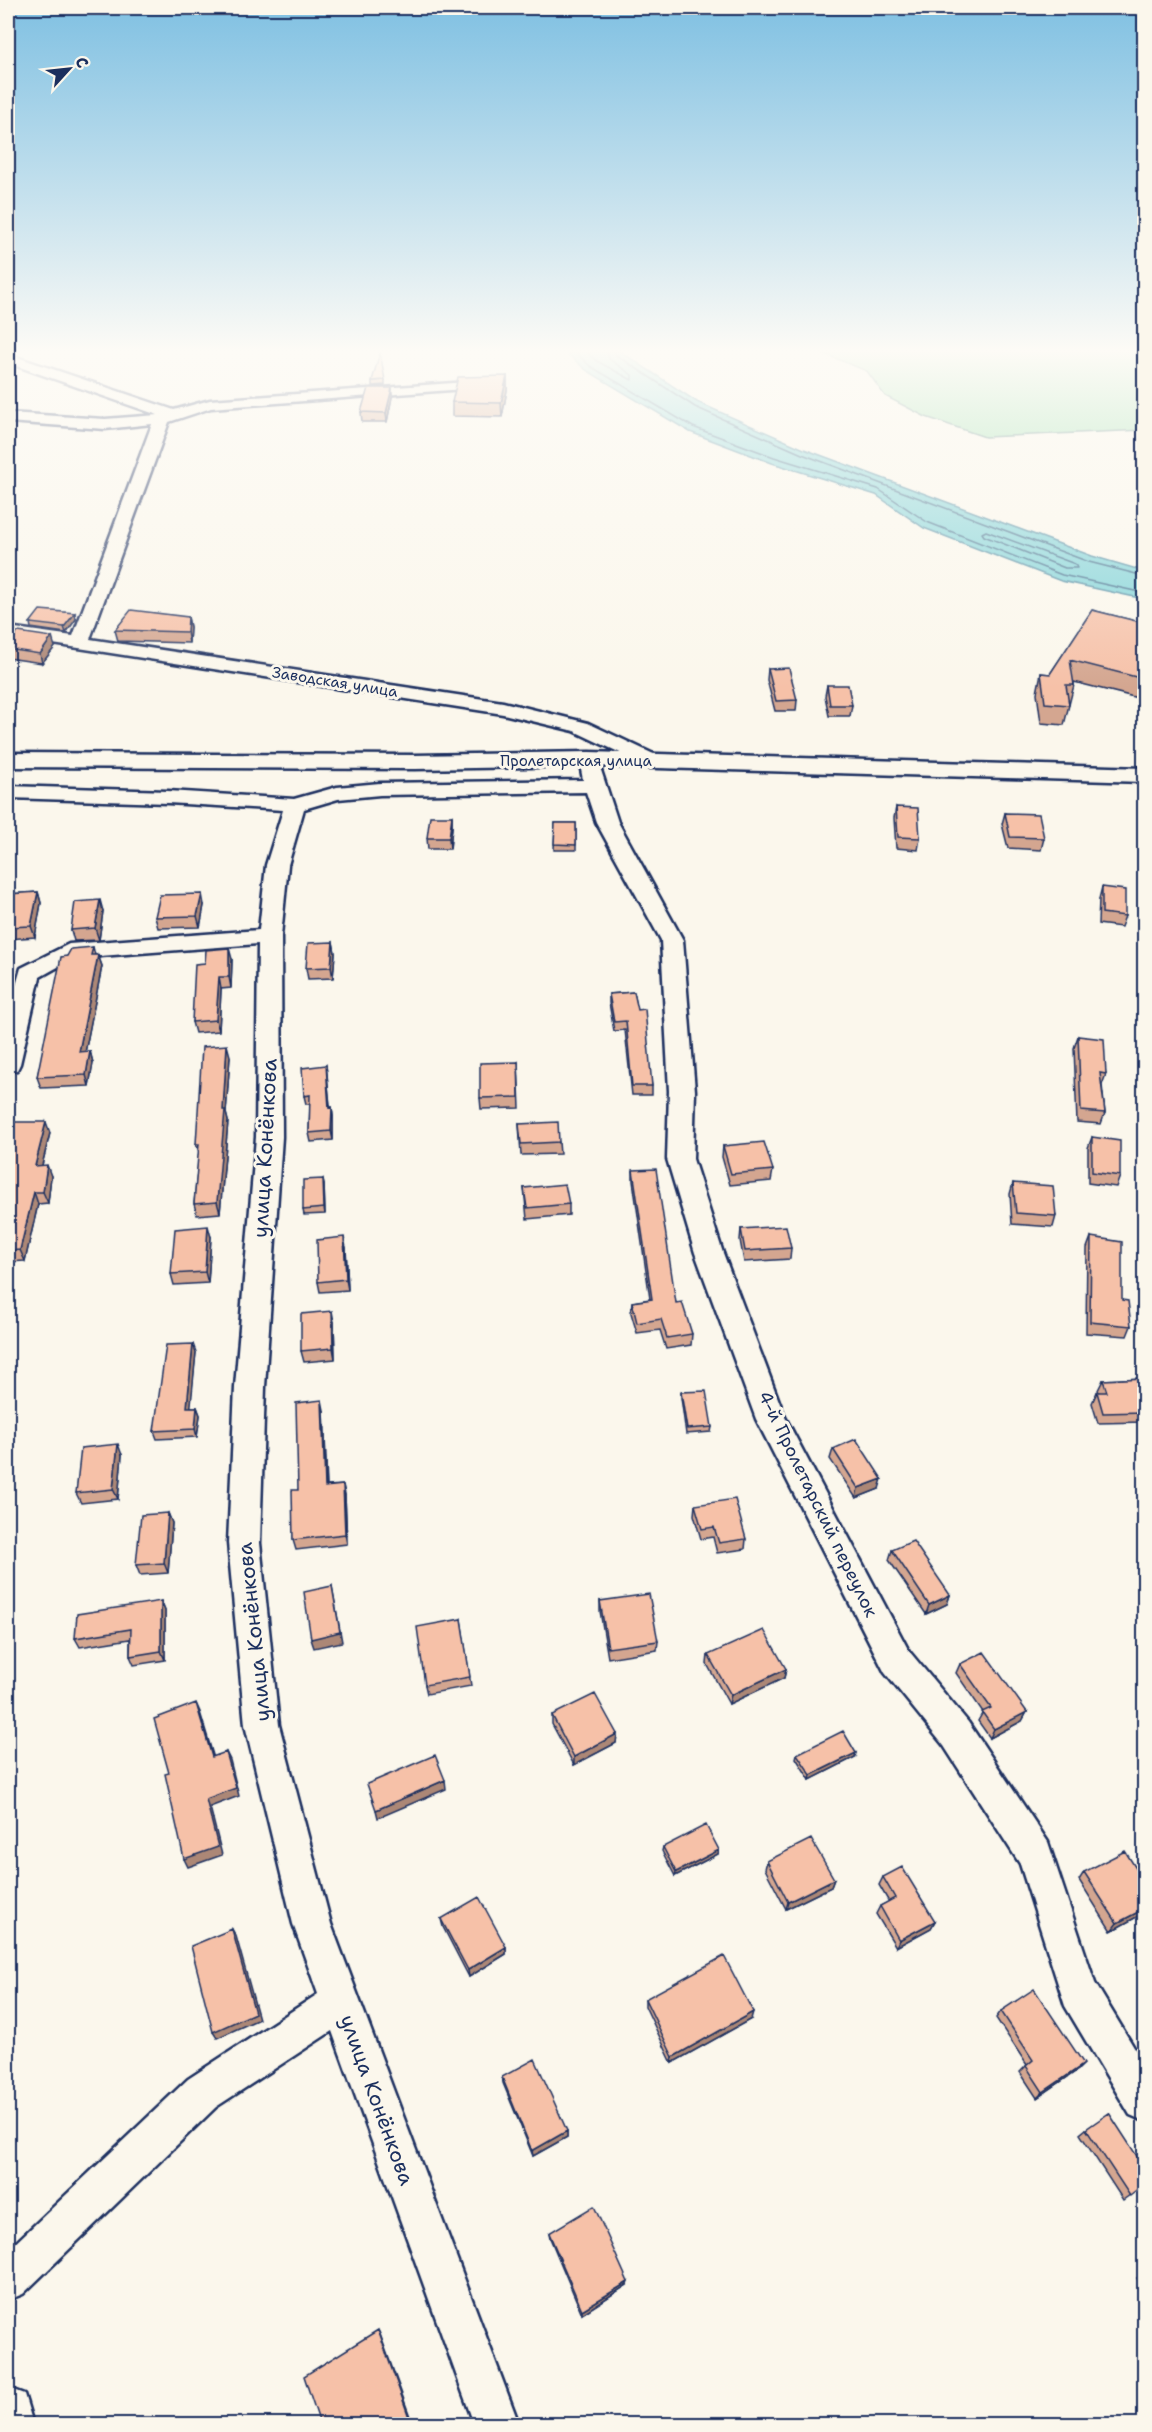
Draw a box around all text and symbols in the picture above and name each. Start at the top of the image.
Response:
north arrow [39,39,99,99]
text: С [70,53,94,72]
street label: Заводская улица [271,662,400,702]
street label: Пролетарская улица [500,751,652,771]
street label: улица Конёнкова [246,1057,284,1239]
street label: 4-й Пролетарский переулок [753,1387,884,1622]
street label: улица Конёнкова [231,1541,277,1723]
street label: улица Конёнкова [333,2011,421,2189]

